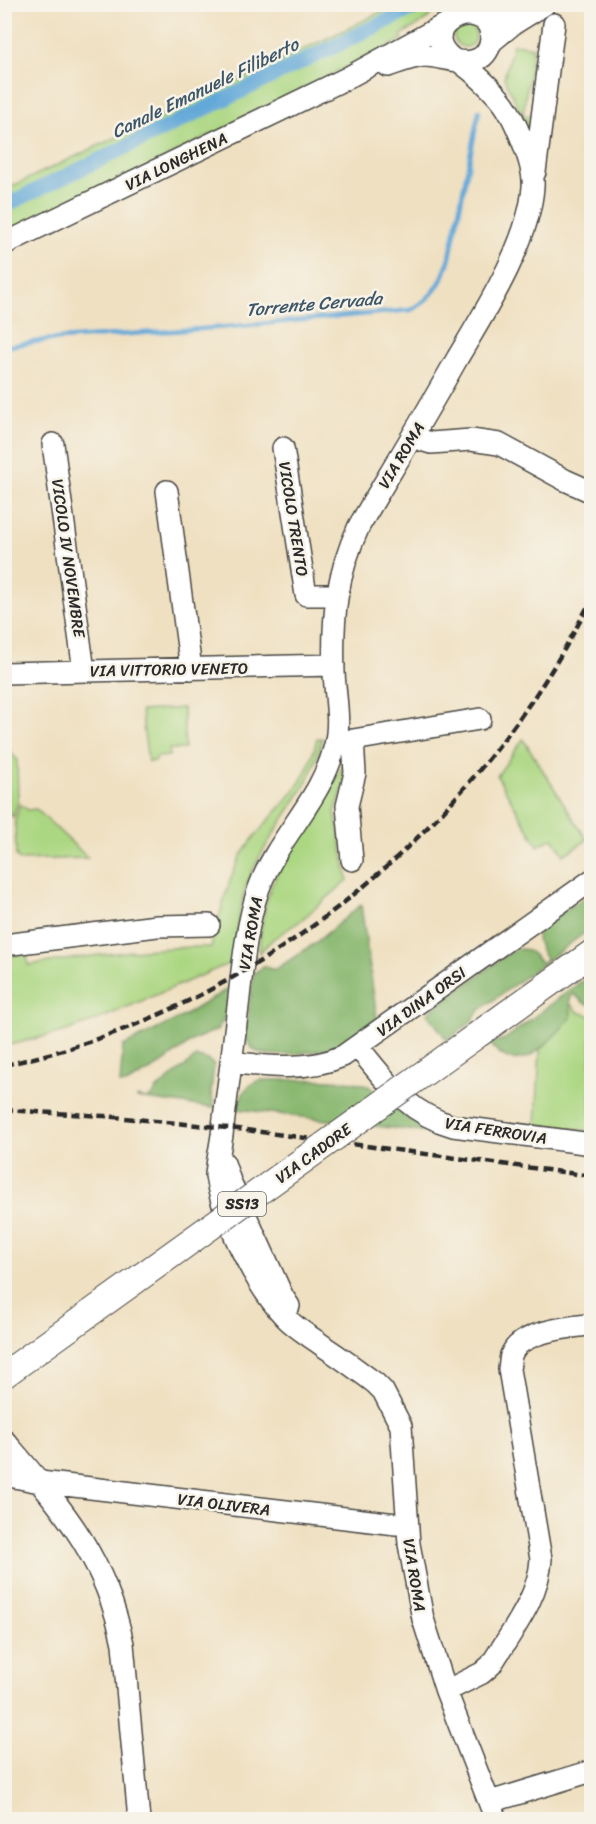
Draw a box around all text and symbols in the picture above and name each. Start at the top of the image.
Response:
water label: Canale Emanuele Filiberto [106,28,306,147]
street label: VIA LONGHENA [120,124,233,199]
water label: Torrente Cervada [245,282,385,326]
street label: VIA ROMA [370,416,433,494]
street label: VICOLO TRENTO [270,459,317,579]
street label: VICOLO IV NOVEMBRE [43,477,94,640]
street label: VIA VITTORIO VENETO [90,654,248,685]
street label: VIA ROMA [230,894,271,972]
street label: VIA DINA ORSI [370,959,473,1044]
street label: VIA FERROVIA [443,1108,549,1153]
street label: VIA CADORE [269,1115,359,1191]
road number: SS13 [218,1192,266,1216]
street label: VIA OLIVERA [176,1484,272,1525]
street label: VIA ROMA [394,1536,435,1614]

